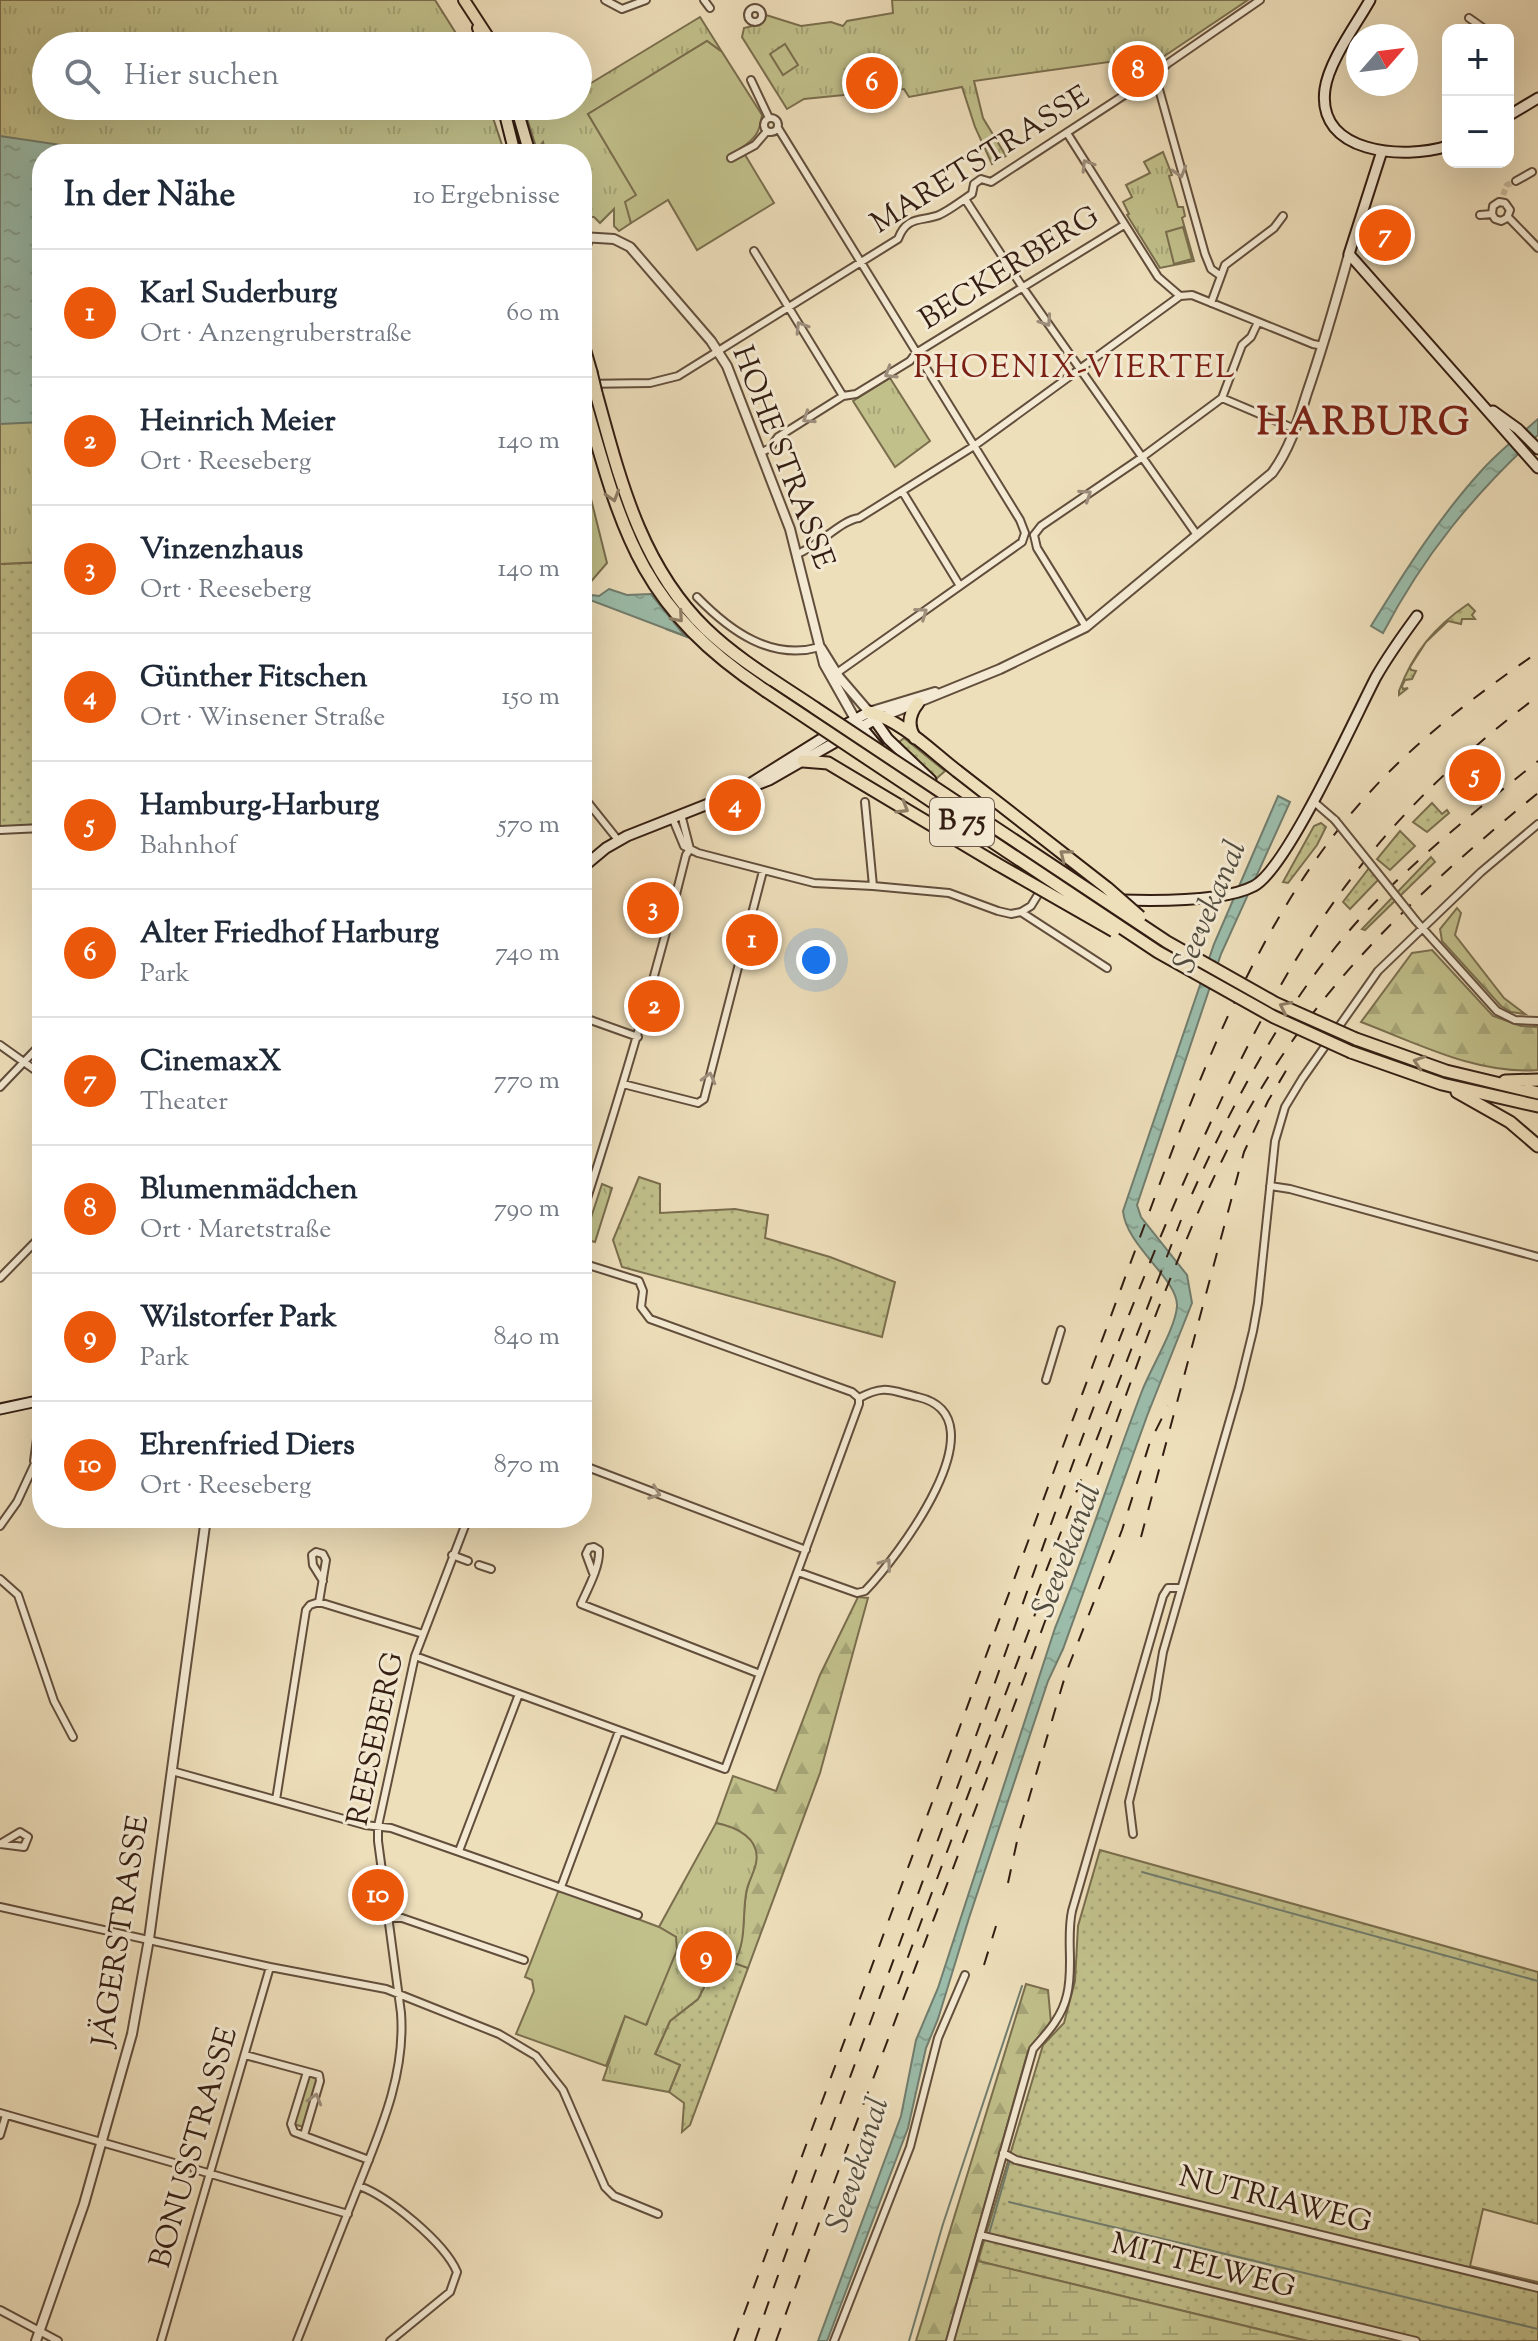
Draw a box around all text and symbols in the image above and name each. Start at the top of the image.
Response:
north arrow [1346,24,1418,96]
map controls [1442,24,1514,168]
button: + [1442,24,1514,96]
search box [32,32,592,120]
pin: 8 [1112,41,1164,101]
pin: 6 [846,53,898,113]
icon: search [60,54,104,98]
text: Hier suchen [124,55,279,98]
street label: MARETSTRASSE [863,76,1099,246]
button: − [1442,96,1514,168]
one-way arrow [1081,160,1096,174]
one-way arrow [1171,165,1188,178]
text: In der Nähe [64,172,235,221]
text: 10 Ergebnisse [413,178,560,215]
street label: BECKERBERG [912,196,1108,342]
pin: 7 [1359,205,1411,265]
text: Karl Suderburg [140,273,337,316]
text: 1 [86,295,94,332]
text: 60 m [506,295,560,332]
one-way arrow [1036,313,1051,327]
text: Ort · Anzengruberstraße [140,316,412,353]
one-way arrow [796,322,811,336]
street label: HOHE STRASSE [720,340,844,576]
district label: PHOENIX-VIERTEL [913,346,1237,392]
one-way arrow [884,364,898,379]
district label: HARBURG [1257,398,1471,452]
text: Heinrich Meier [140,401,335,444]
one-way arrow [802,409,817,424]
text: 2 [84,423,96,460]
text: 140 m [497,423,560,460]
text: Ort · Reeseberg [140,444,311,481]
one-way arrow [604,489,620,503]
one-way arrow [1077,490,1092,505]
text: Vinzenzhaus [140,529,303,572]
text: 3 [85,551,95,588]
text: 140 m [497,551,560,588]
text: Ort · Reeseberg [140,572,311,609]
one-way arrow [668,608,683,623]
one-way arrow [914,608,928,623]
text: Günther Fitschen [140,657,367,700]
text: 4 [83,679,97,716]
text: 150 m [501,679,560,716]
text: Ort · Winsener Straße [140,700,385,737]
pin: 5 [1449,745,1501,805]
pin: 4 [709,775,761,835]
text: Hamburg-Harburg [140,785,379,828]
one-way arrow [894,798,909,814]
road number: B 75 [930,798,994,846]
text: 5 [86,807,94,844]
text: 570 m [498,807,560,844]
text: Bahnhof [140,828,237,865]
water label: Seevekanal [1163,834,1259,980]
one-way arrow [1059,851,1074,865]
pin: 3 [627,878,679,938]
pin: 1 [726,910,778,970]
text: Alter Friedhof Harburg [140,913,439,956]
text: 6 [84,935,96,972]
text: 740 m [495,935,560,972]
your location [796,940,836,980]
text: Park [140,956,190,993]
pin: 2 [628,976,680,1036]
one-way arrow [1279,1001,1293,1017]
text: CinemaxX [140,1041,281,1084]
one-way arrow [1413,1056,1427,1072]
text: 7 [83,1063,97,1100]
text: 770 m [494,1063,560,1100]
one-way arrow [700,1071,717,1085]
text: Theater [140,1084,228,1121]
text: Blumenmädchen [140,1169,358,1212]
text: 8 [83,1191,97,1228]
text: 790 m [494,1191,560,1228]
text: Ort · Maretstraße [140,1212,331,1249]
text: Wilstorfer Park [140,1297,337,1340]
text: 9 [84,1319,96,1356]
text: 840 m [494,1319,560,1356]
text: Park [140,1340,190,1377]
text: Ehrenfried Diers [140,1425,355,1468]
text: 10 [79,1447,101,1484]
text: 870 m [494,1447,560,1484]
text: Ort · Reeseberg [140,1468,311,1505]
water label: Seevekanal [1021,1478,1115,1624]
one-way arrow [647,1483,661,1500]
one-way arrow [877,1558,891,1572]
street label: REESEBERG [338,1648,416,1830]
street label: JÄGERSTRASSE [82,1812,162,2052]
pin: 10 [352,1865,404,1925]
pin: 9 [680,1927,732,1987]
street label: BONUSSTRASSE [140,2023,250,2273]
water label: Seevekanal [816,2091,902,2239]
one-way arrow [306,2093,322,2107]
street label: NUTRIAWEG [1174,2156,1376,2246]
street label: MITTELWEG [1106,2223,1300,2311]

